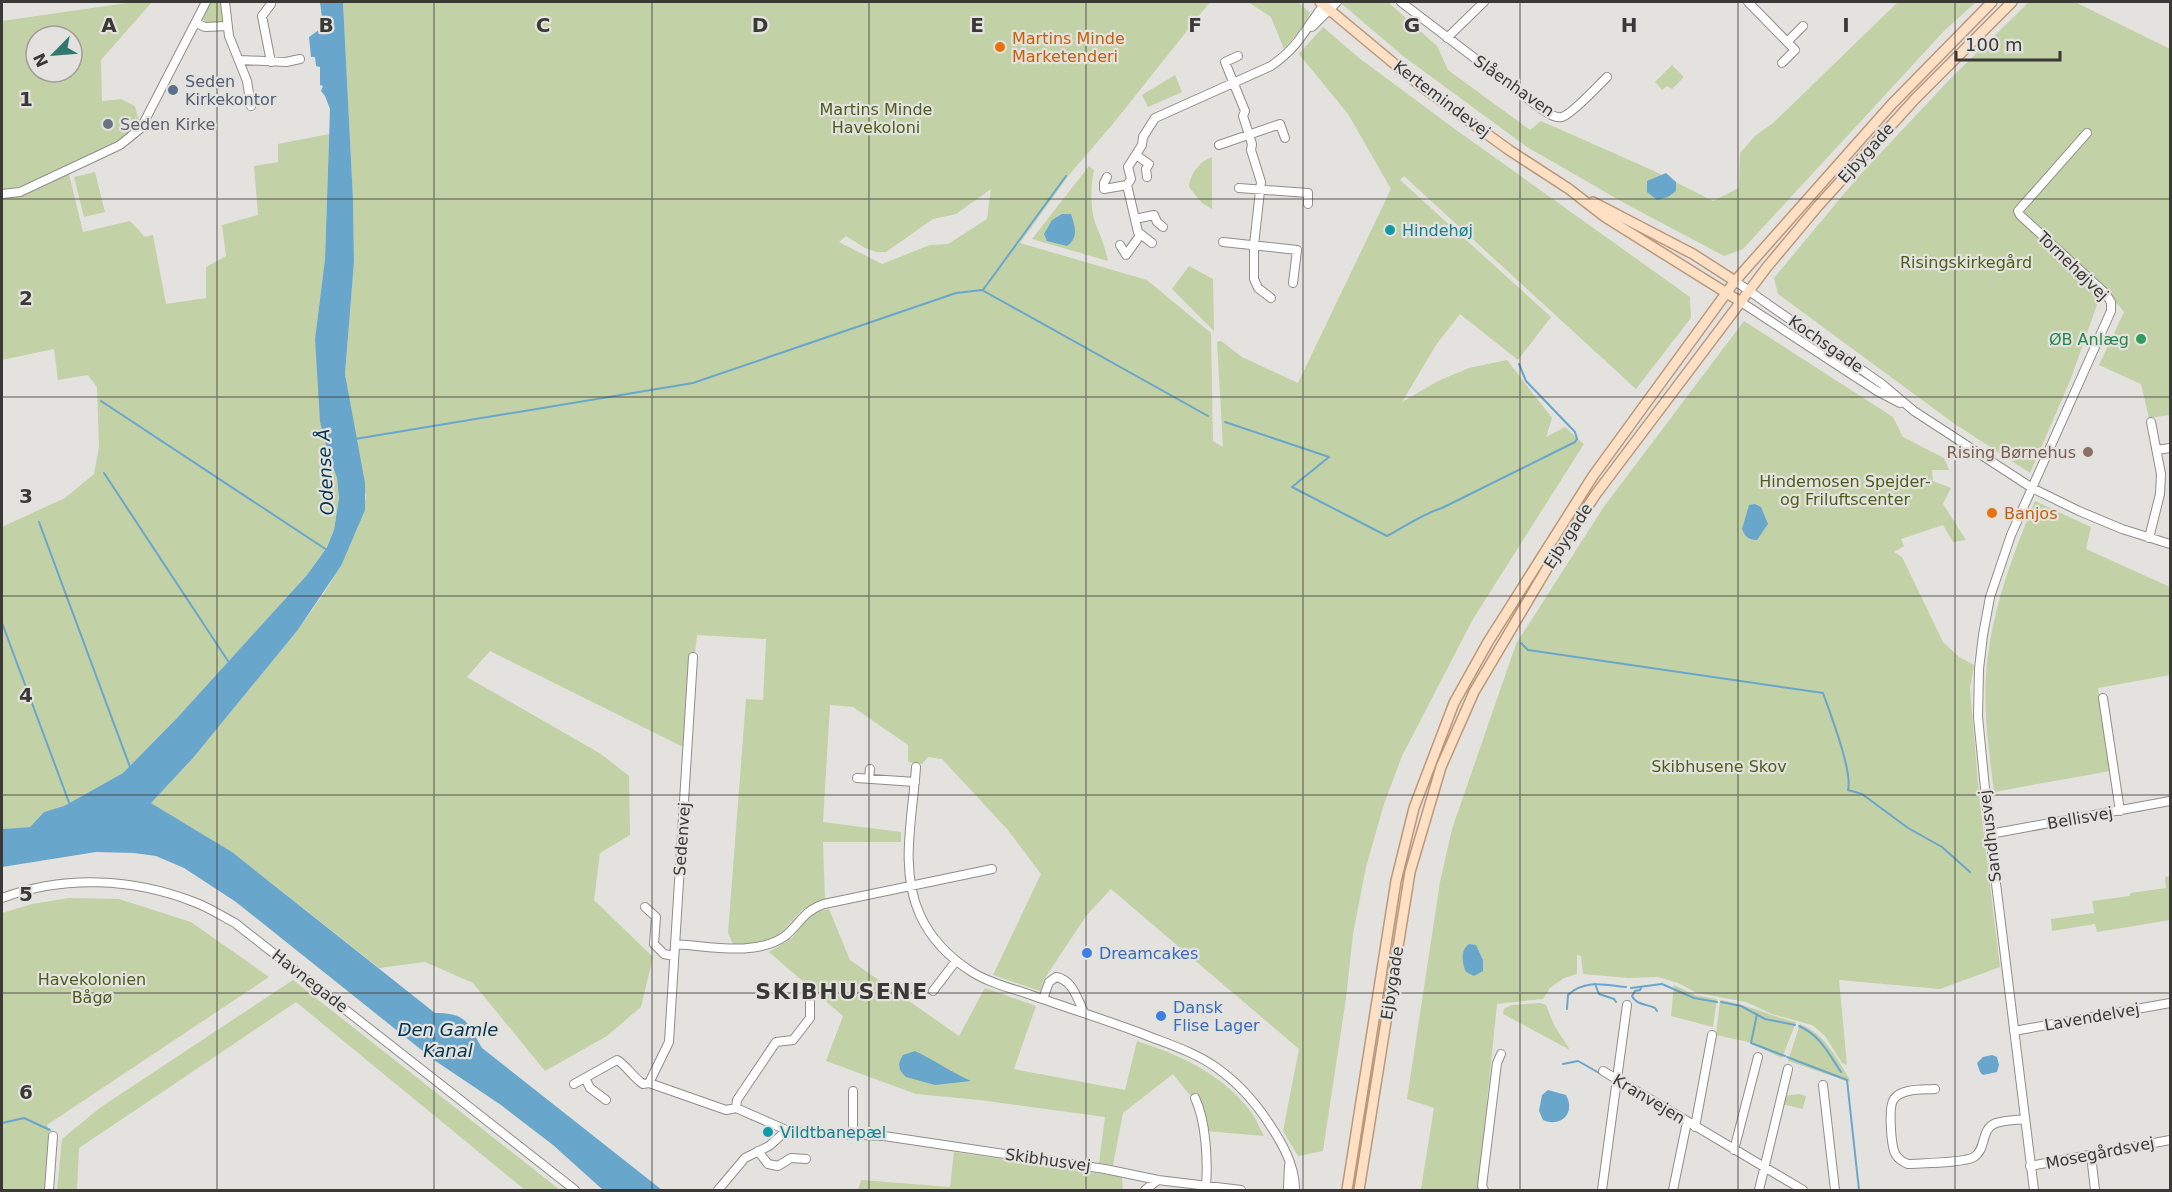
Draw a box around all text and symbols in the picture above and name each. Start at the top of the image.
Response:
text: A [101,13,117,37]
text: B [318,13,334,37]
text: C [536,13,550,37]
text: D [752,13,768,37]
text: E [970,13,984,37]
text: F [1188,13,1202,37]
text: G [1404,13,1420,37]
text: H [1621,13,1637,37]
text: I [1842,13,1850,37]
north arrow [24,24,84,84]
scale bar [1956,24,2060,62]
place label: Martins Minde Marketenderi [1012,29,1125,66]
text: 100 m [1965,34,2023,55]
marker: Martins Minde Marketenderi [993,40,1007,54]
text: N [29,50,52,70]
street label: Slåenhaven [1470,51,1558,121]
street label: Kertemindevej [1390,56,1494,142]
place label: Seden Kirkekontor [185,72,277,109]
marker: Seden Kirkekontor [166,83,180,97]
text: 1 [19,87,33,111]
park label: Martins Minde Havekoloni [820,100,932,137]
place label: Seden Kirke [120,115,215,134]
marker: Seden Kirke [101,117,115,131]
street label: Ejbygade [1834,119,1898,187]
place label: Hindehøj [1402,221,1473,240]
marker: Hindehøj [1383,223,1397,237]
street label: Tornehøjvej [2033,227,2112,305]
park label: Risingskirkegård [1900,253,2032,272]
text: 2 [19,286,33,310]
street label: Kochsgade [1785,311,1867,377]
place label: ØB Anlæg [2049,330,2129,349]
marker: ØB Anlæg [2134,332,2148,346]
water label: Odense Å [312,428,338,516]
place label: Rising Børnehus [1947,443,2076,462]
marker: Rising Børnehus [2081,445,2095,459]
park label: Hindemosen Spejder- og Friluftscenter [1759,472,1931,509]
text: 3 [19,484,33,508]
street label: Ejbygade [1540,500,1596,572]
place label: Banjos [2004,504,2058,523]
marker: Banjos [1985,506,1999,520]
text: 4 [19,683,33,707]
park label: Skibhusene Skov [1651,757,1787,776]
street label: Sandhusvej [1975,789,2005,883]
street label: Sedenvej [670,801,694,877]
street label: Bellisvej [2046,803,2114,833]
text: 5 [19,882,33,906]
place label: Dreamcakes [1099,944,1198,963]
street label: Havnegade [268,945,352,1017]
street label: Ejbygade [1377,945,1407,1021]
marker: Dreamcakes [1080,946,1094,960]
park label: Havekolonien Bågø [38,970,146,1007]
district label: SKIBHUSENE [755,979,929,1004]
place label: Dansk Flise Lager [1173,998,1260,1035]
street label: Lavendelvej [2043,999,2141,1035]
marker: Dansk Flise Lager [1154,1009,1168,1023]
water label: Den Gamle Kanal [398,1019,498,1061]
street label: Kranvejen [1609,1070,1689,1128]
text: 6 [19,1080,33,1104]
place label: Vildtbanepæl [780,1123,886,1142]
marker: Vildtbanepæl [761,1125,775,1139]
street label: Mosegårdsvej [2044,1133,2156,1173]
street label: Skibhusvej [1004,1145,1092,1175]

